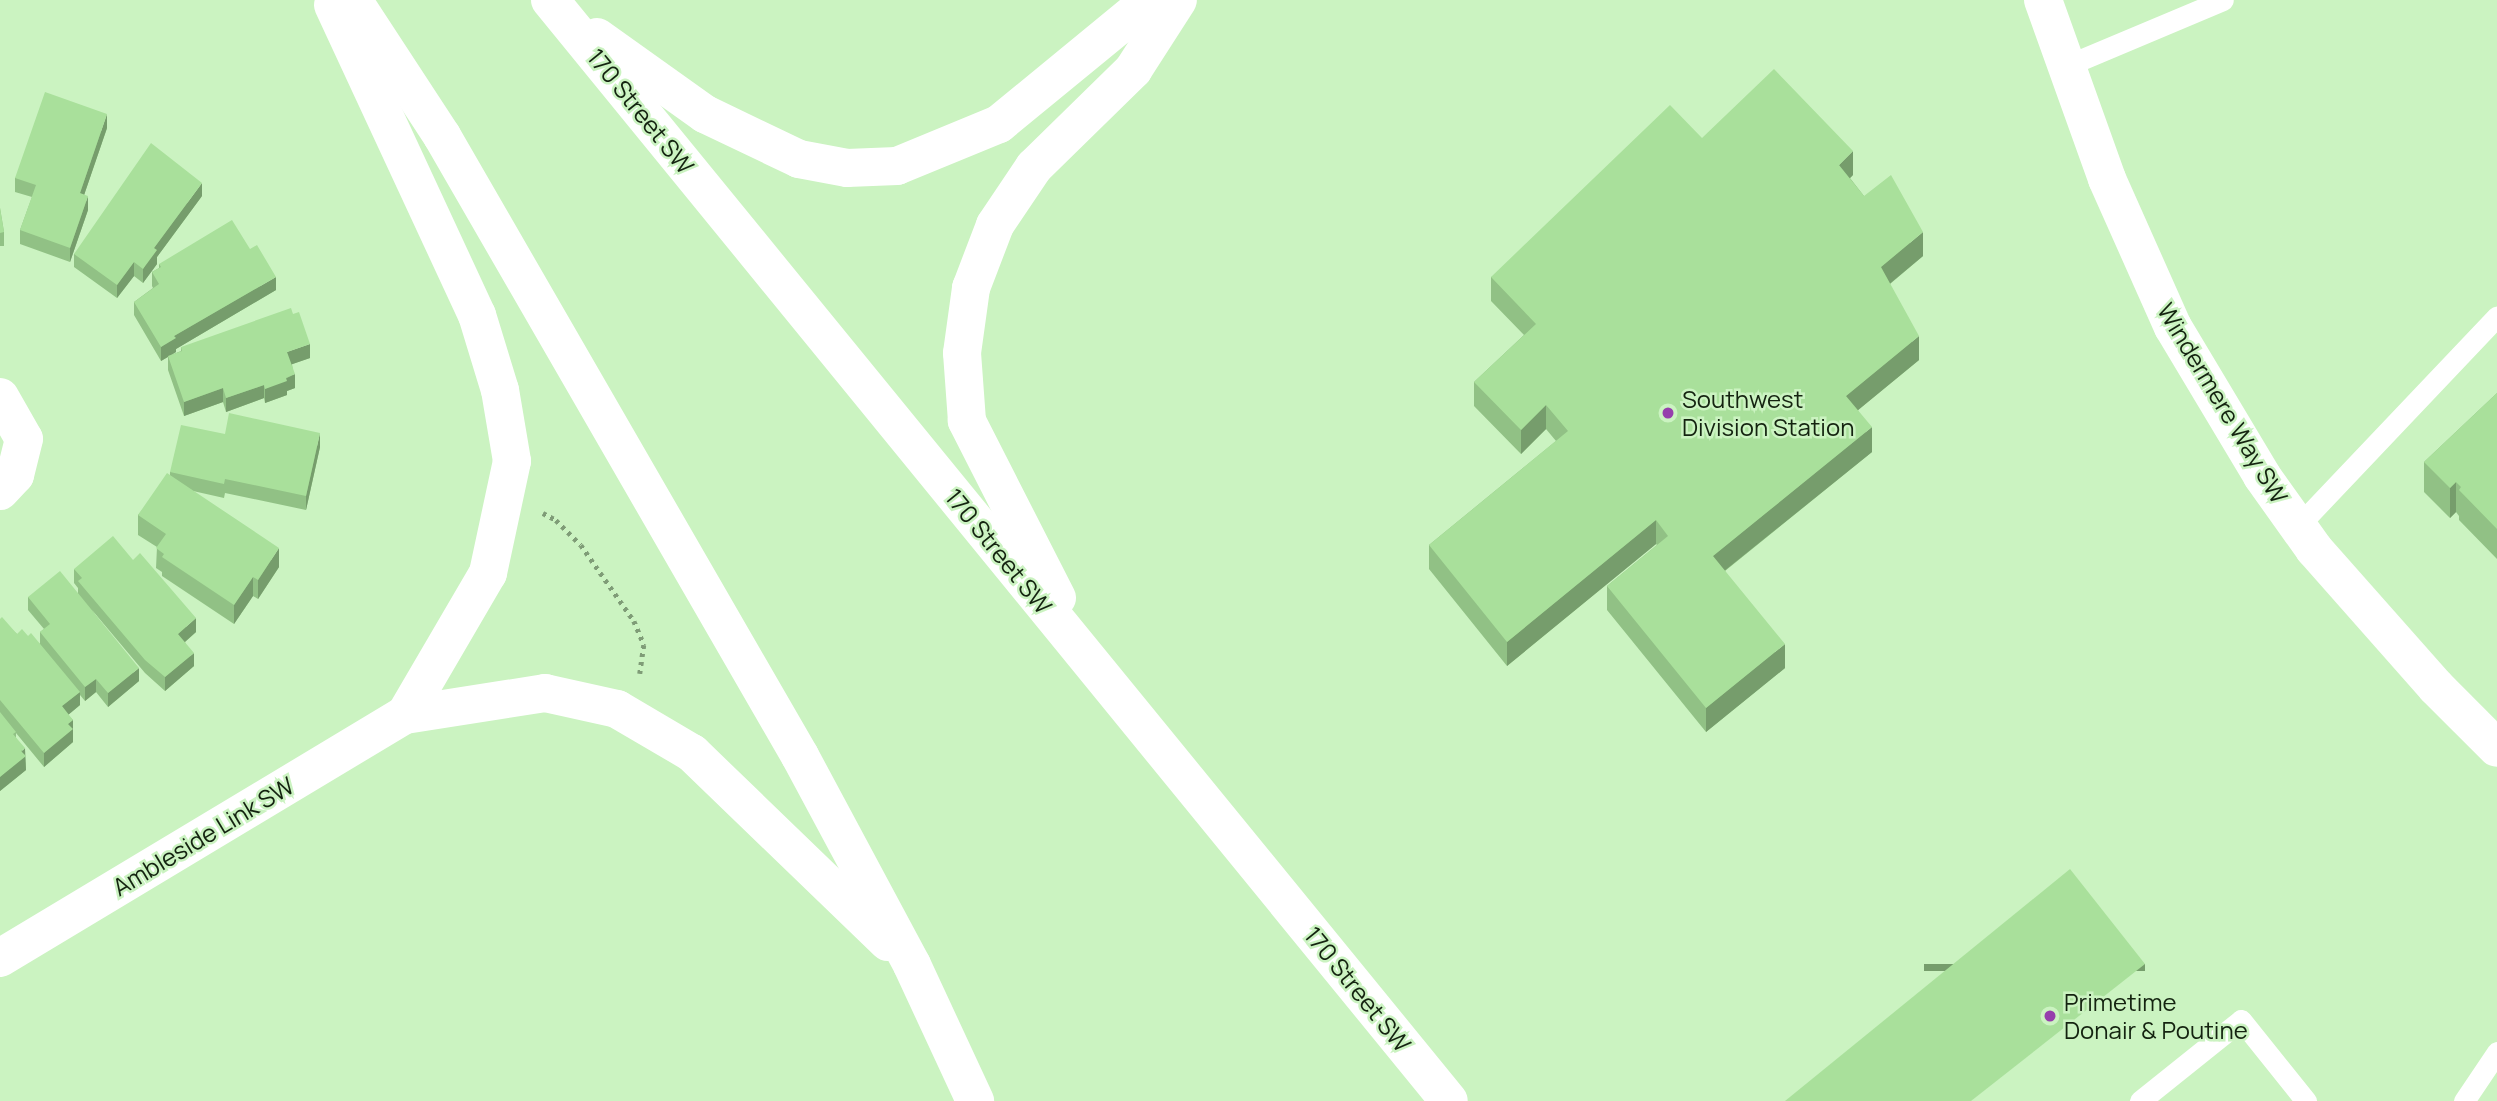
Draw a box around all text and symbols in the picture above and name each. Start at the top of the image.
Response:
street label: 170 Street SW [582,43,700,179]
street label: Windermere Way SW [2152,298,2294,508]
place label: Southwest Division Station [1682,385,1854,441]
marker: Southwest Division Station [1660,405,1676,421]
street label: 170 Street SW [940,483,1058,619]
street label: Ambleside Link SW [107,771,299,901]
street label: 170 Street SW [1299,921,1417,1057]
place label: Primetime Donair & Poutine [2064,988,2248,1044]
marker: Primetime Donair & Poutine [2042,1008,2058,1024]

